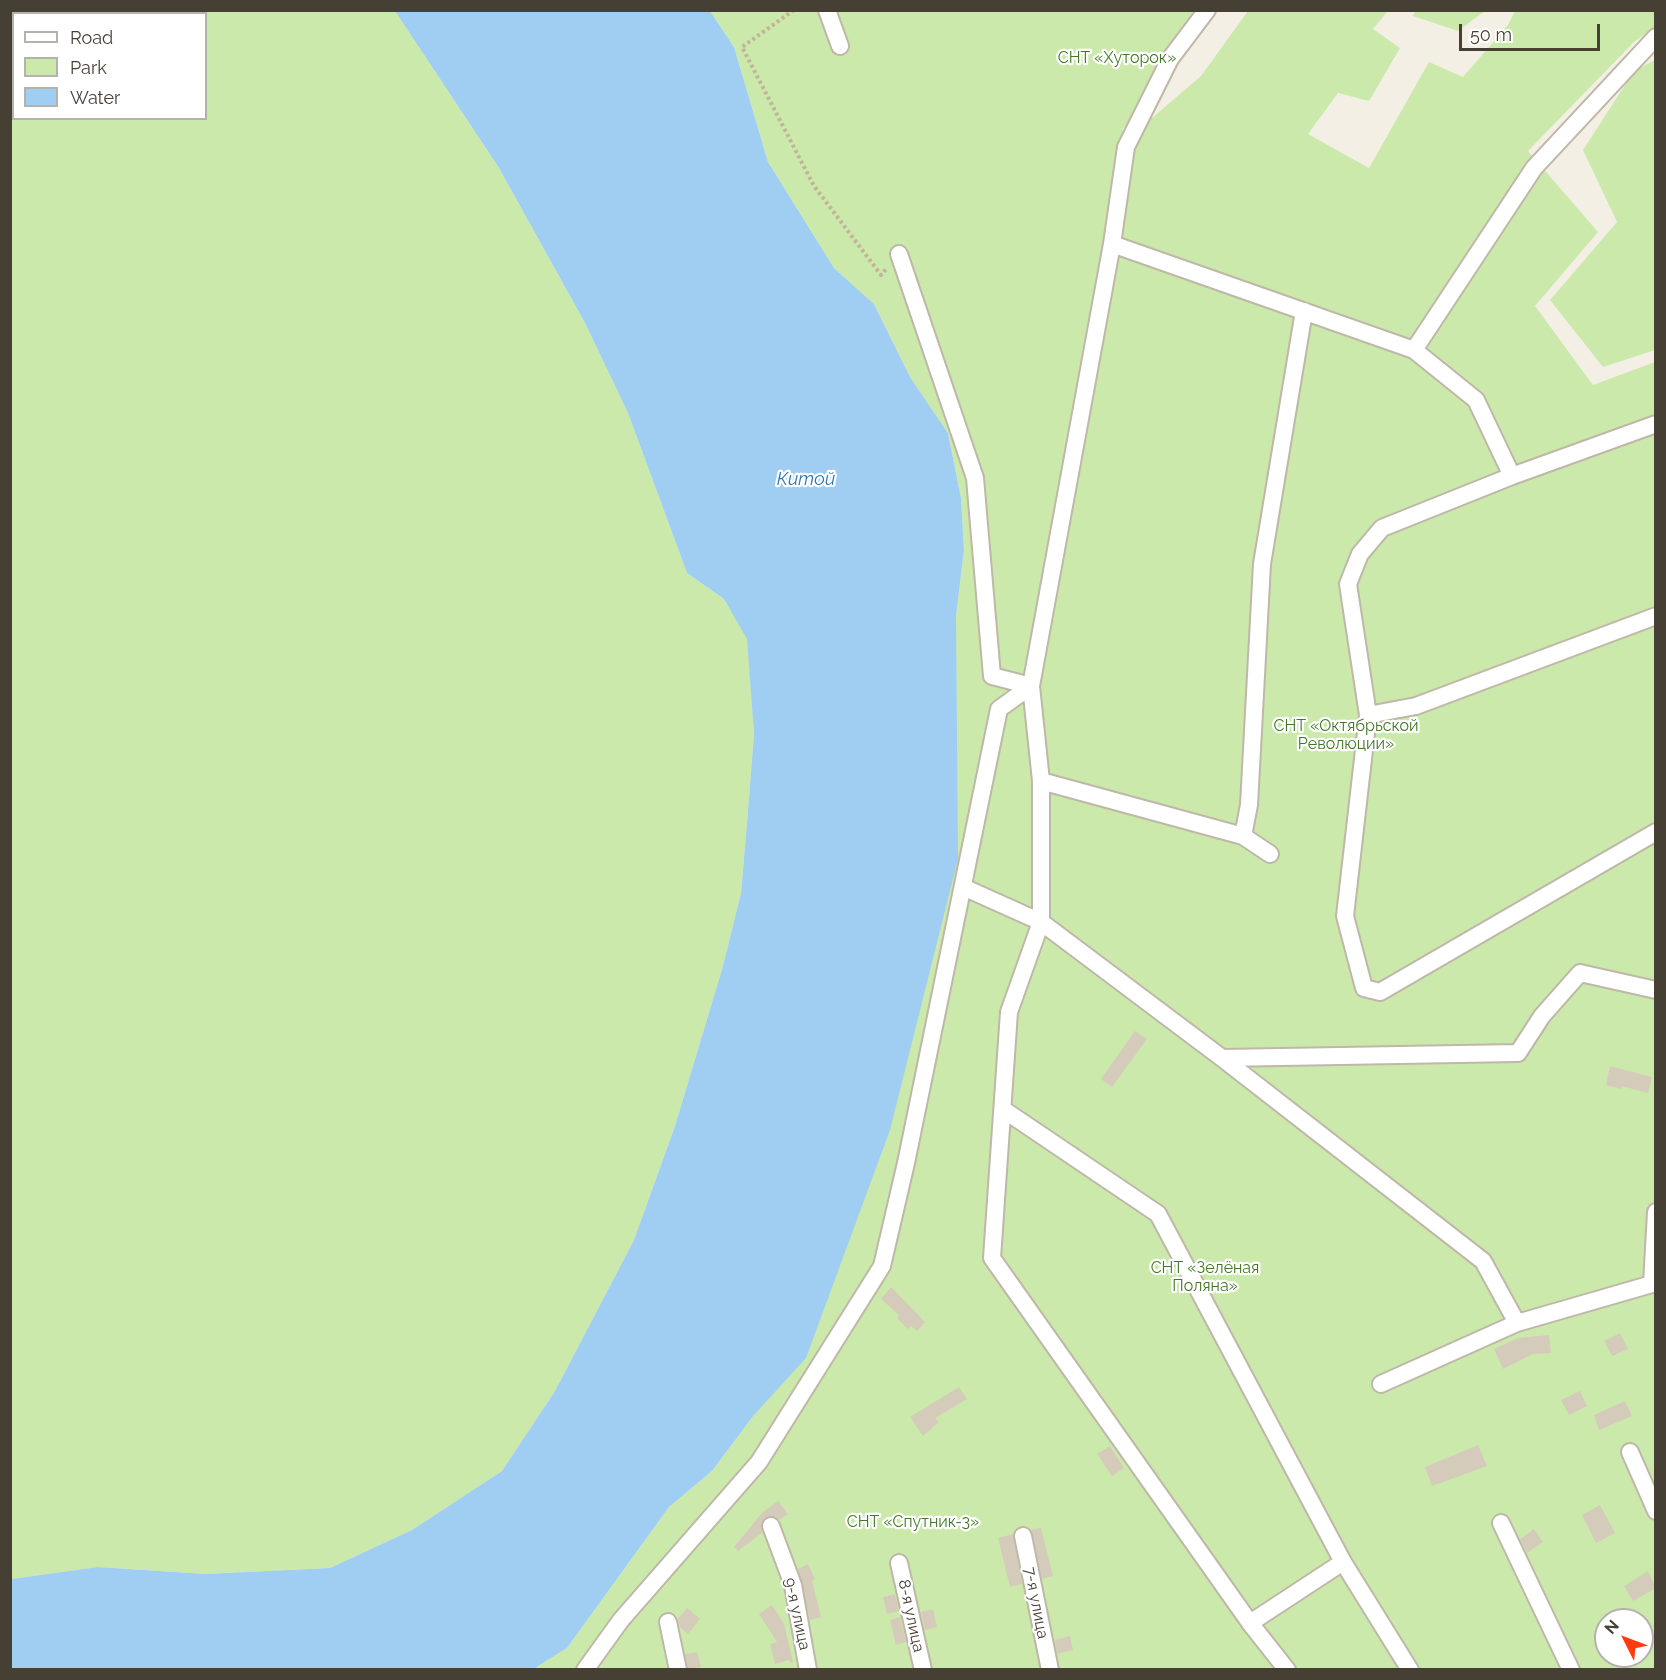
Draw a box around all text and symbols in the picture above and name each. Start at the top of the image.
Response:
legend [12,12,207,120]
scale bar [1462,12,1603,50]
text: 50 m [1470,24,1512,45]
text: Road [70,27,113,48]
park label: СНТ «Хуторок» [1058,48,1176,68]
text: Park [70,57,107,78]
text: Water [70,87,120,108]
water label: Китой [777,469,835,491]
park label: СНТ «Октябрьской Революции» [1274,716,1418,754]
park label: СНТ «Зелёная Поляна» [1151,1258,1259,1296]
park label: СНТ «Спутник-3» [847,1512,979,1532]
street label: 7-я улица [1020,1566,1052,1640]
street label: 9-я улица [780,1576,814,1652]
street label: 8-я улица [894,1578,928,1654]
north arrow [1594,1608,1654,1668]
text: N [1601,1616,1623,1638]

